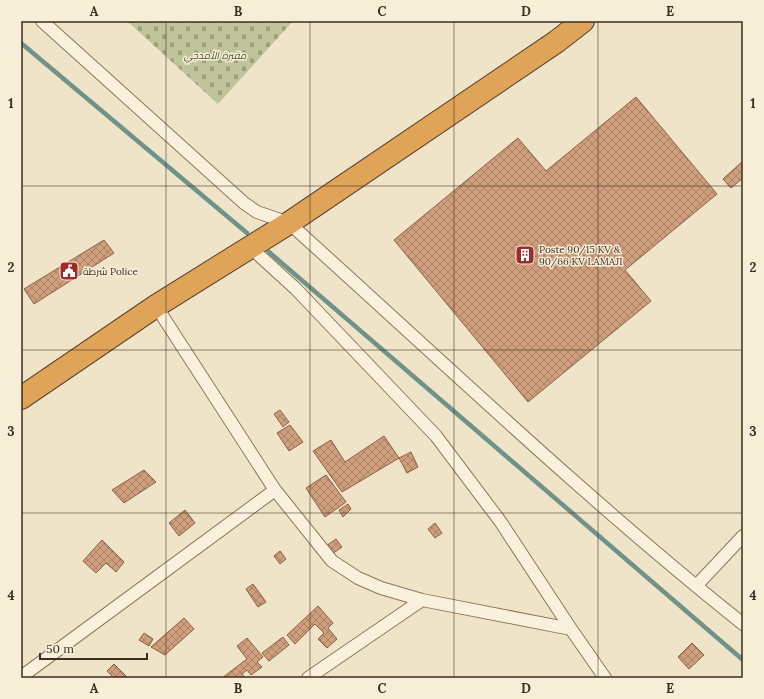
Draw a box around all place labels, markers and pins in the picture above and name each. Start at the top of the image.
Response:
place label: Poste 90/15 KV & 90/66 KV LAMAJI [539,243,623,268]
building icon: Poste 90/15 KV & 90/66 KV LAMAJI [514,244,536,266]
public building icon: شرطة Police [58,260,80,282]
place label: شرطة Police [83,265,139,278]

